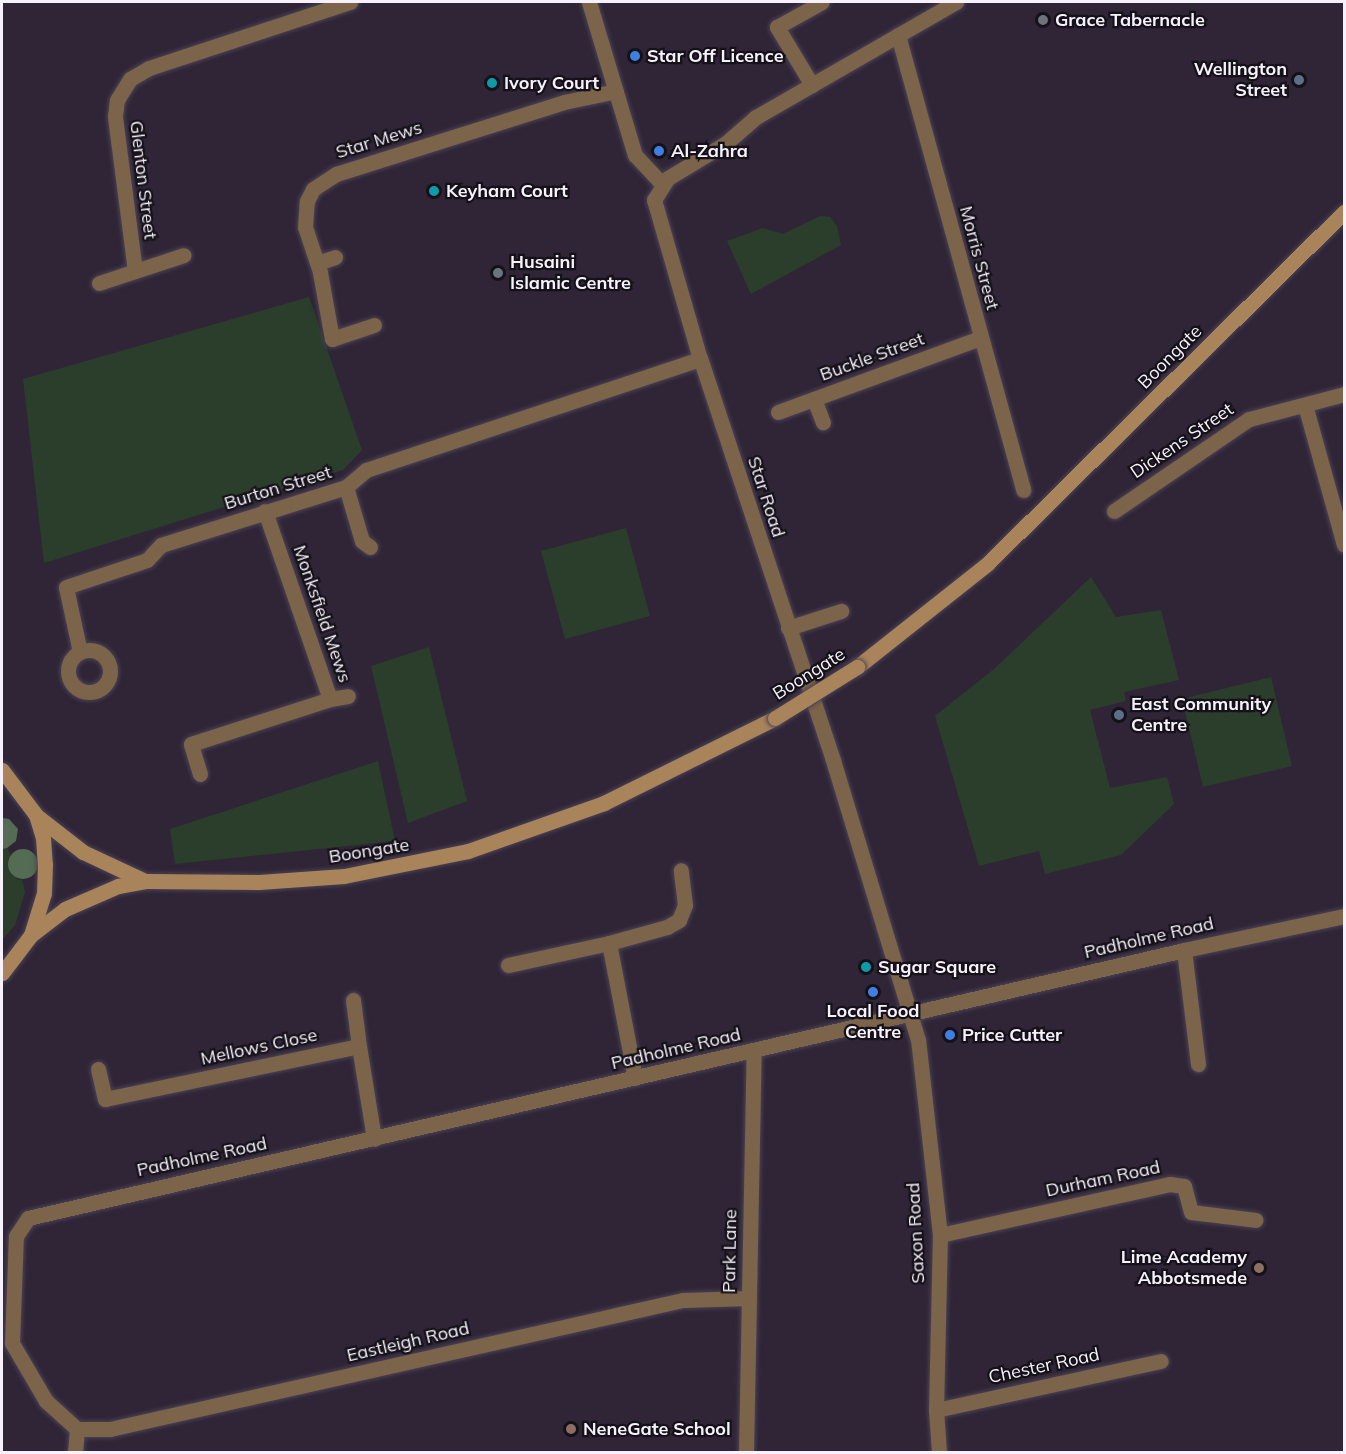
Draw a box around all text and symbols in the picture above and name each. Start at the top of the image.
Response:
place label: Grace Tabernacle [1055,9,1205,31]
marker: Grace Tabernacle [1036,13,1050,27]
place label: Star Off Licence [647,45,784,67]
marker: Star Off Licence [628,49,642,63]
place label: Wellington Street [1194,59,1287,101]
place label: Ivory Court [504,72,599,94]
marker: Wellington Street [1292,73,1306,87]
marker: Ivory Court [485,76,499,90]
street label: Star Mews [333,117,425,163]
street label: Glenton Street [125,119,161,241]
place label: Al-Zahra [671,140,748,162]
marker: Al-Zahra [652,144,666,158]
place label: Keyham Court [446,180,568,202]
marker: Keyham Court [427,184,441,198]
street label: Morris Street [955,204,1003,312]
place label: Husaini Islamic Centre [510,252,631,294]
marker: Husaini Islamic Centre [491,266,505,280]
street label: Boongate [1134,321,1206,393]
street label: Buckle Street [817,328,927,386]
street label: Dickens Street [1126,399,1238,483]
street label: Star Road [743,454,789,540]
street label: Burton Street [222,461,334,515]
street label: Monksfield Mews [288,543,356,685]
street label: Boongate [769,643,849,705]
place label: East Community Centre [1131,694,1271,736]
marker: East Community Centre [1112,708,1126,722]
street label: Boongate [327,834,411,868]
street label: Padholme Road [1082,913,1216,963]
place label: Sugar Square [878,956,996,978]
marker: Sugar Square [859,960,873,974]
marker: Local Food Centre [866,985,880,999]
place label: Local Food Centre [827,1001,919,1044]
street label: Mellows Close [199,1024,319,1070]
street label: Padholme Road [609,1024,743,1074]
place label: Price Cutter [962,1024,1062,1046]
marker: Price Cutter [943,1028,957,1042]
street label: Padholme Road [135,1133,269,1181]
street label: Durham Road [1044,1156,1162,1202]
street label: Saxon Road [903,1182,929,1284]
street label: Park Lane [718,1209,742,1293]
place label: Lime Academy Abbotsmede [1121,1247,1247,1290]
marker: Lime Academy Abbotsmede [1252,1261,1266,1275]
street label: Eastleigh Road [345,1317,471,1367]
street label: Chester Road [987,1344,1101,1388]
place label: NeneGate School [583,1418,731,1440]
marker: NeneGate School [564,1422,578,1436]

